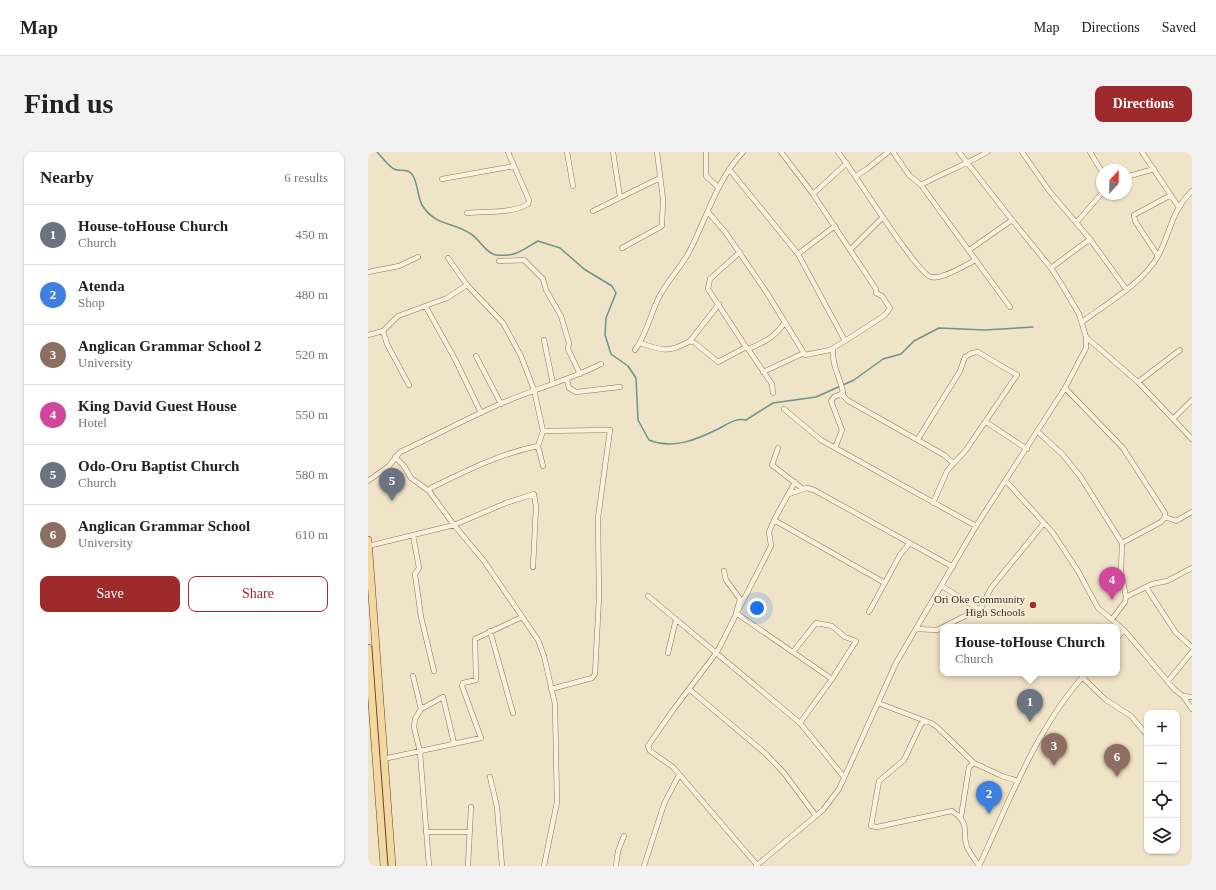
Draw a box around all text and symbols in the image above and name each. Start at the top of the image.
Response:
text: Map [20,17,58,38]
text: Map [1034,20,1059,35]
text: Directions [1081,20,1140,35]
text: Saved [1162,20,1196,35]
button: Directions [1095,86,1192,122]
text: Find us [24,88,114,119]
north arrow [1096,164,1132,200]
text: Nearby [40,168,94,187]
text: 6 results [284,170,328,185]
text: House-toHouse Church [78,218,228,234]
text: 1 [50,227,56,242]
text: 450 m [295,227,328,242]
text: Church [78,235,116,250]
text: Atenda [78,278,125,294]
text: 2 [50,287,56,302]
text: 480 m [295,287,328,302]
text: Shop [78,295,105,310]
text: Anglican Grammar School 2 [78,338,261,354]
text: 3 [50,347,56,362]
text: 520 m [295,347,328,362]
text: University [78,355,133,370]
text: King David Guest House [78,398,237,414]
text: 4 [50,407,56,422]
text: 550 m [295,407,328,422]
text: Hotel [78,415,107,430]
text: Odo-Oru Baptist Church [78,458,239,474]
text: 5 [50,467,56,482]
text: 580 m [295,467,328,482]
pin: 5 [379,468,405,501]
text: Church [78,475,116,490]
text: Anglican Grammar School [78,518,250,534]
text: 6 [50,527,56,542]
text: 610 m [295,527,328,542]
text: University [78,535,133,550]
pin: 4 [1099,567,1125,600]
button: Save [40,576,180,612]
button: Share [188,576,328,612]
place label: Ori Oke Community High Schools [934,593,1025,618]
your location [747,598,767,618]
marker: Ori Oke Community High Schools [1028,600,1038,610]
popup [940,624,1120,676]
text: House-toHouse Church [955,634,1105,650]
text: Church [955,651,993,666]
pin: 1 [1017,689,1043,722]
map controls [1144,710,1180,854]
button: + [1144,710,1180,746]
pin: 3 [1041,733,1067,766]
pin: 6 [1104,744,1130,777]
button: − [1144,746,1180,782]
pin: 2 [976,781,1002,814]
button: locate [1144,782,1180,818]
button: layers [1144,818,1180,854]

